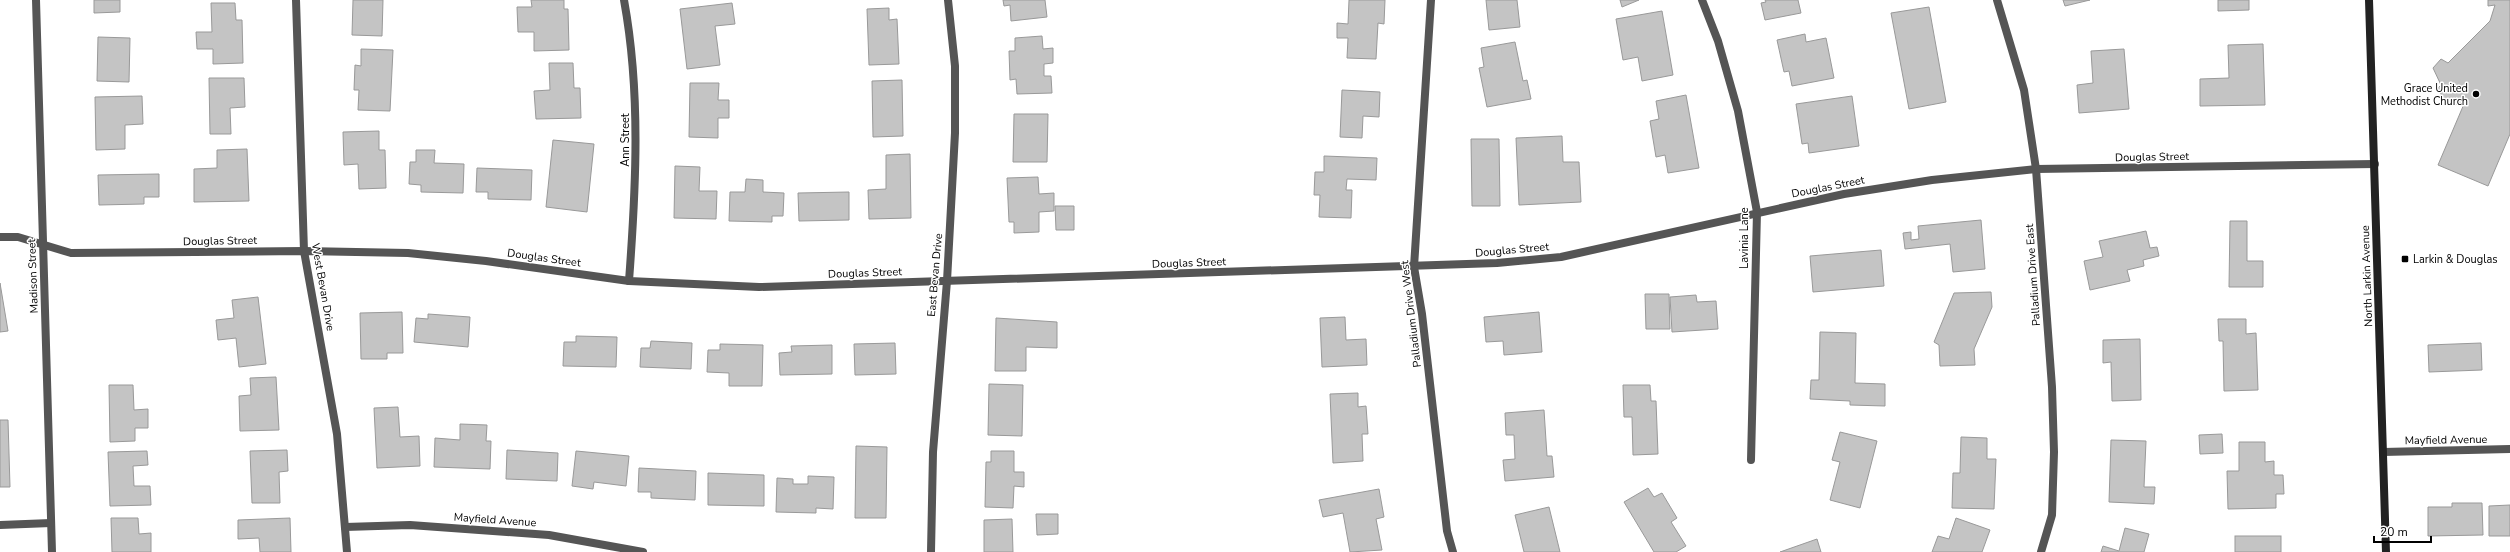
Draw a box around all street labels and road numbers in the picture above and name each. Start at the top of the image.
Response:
street label: Ann Street [618,113,633,167]
street label: Douglas Street [2115,149,2189,165]
street label: Douglas Street [1790,173,1866,201]
street label: Lavinia Lane [1737,207,1752,269]
street label: Palladium Drive East [2022,223,2044,327]
street label: North Larkin Avenue [2358,225,2376,327]
street label: East Bevan Drive [924,232,946,317]
street label: Douglas Street [183,233,257,249]
street label: Madison Street [24,238,42,314]
street label: Douglas Street [1474,239,1550,261]
street label: West Bevan Drive [308,242,338,332]
street label: Douglas Street [506,245,582,271]
street label: Douglas Street [1152,254,1226,272]
street label: Palladium Drive West [1397,260,1425,368]
street label: Douglas Street [828,264,902,282]
street label: Mayfield Avenue [2404,432,2488,448]
street label: Mayfield Avenue [453,510,537,530]

